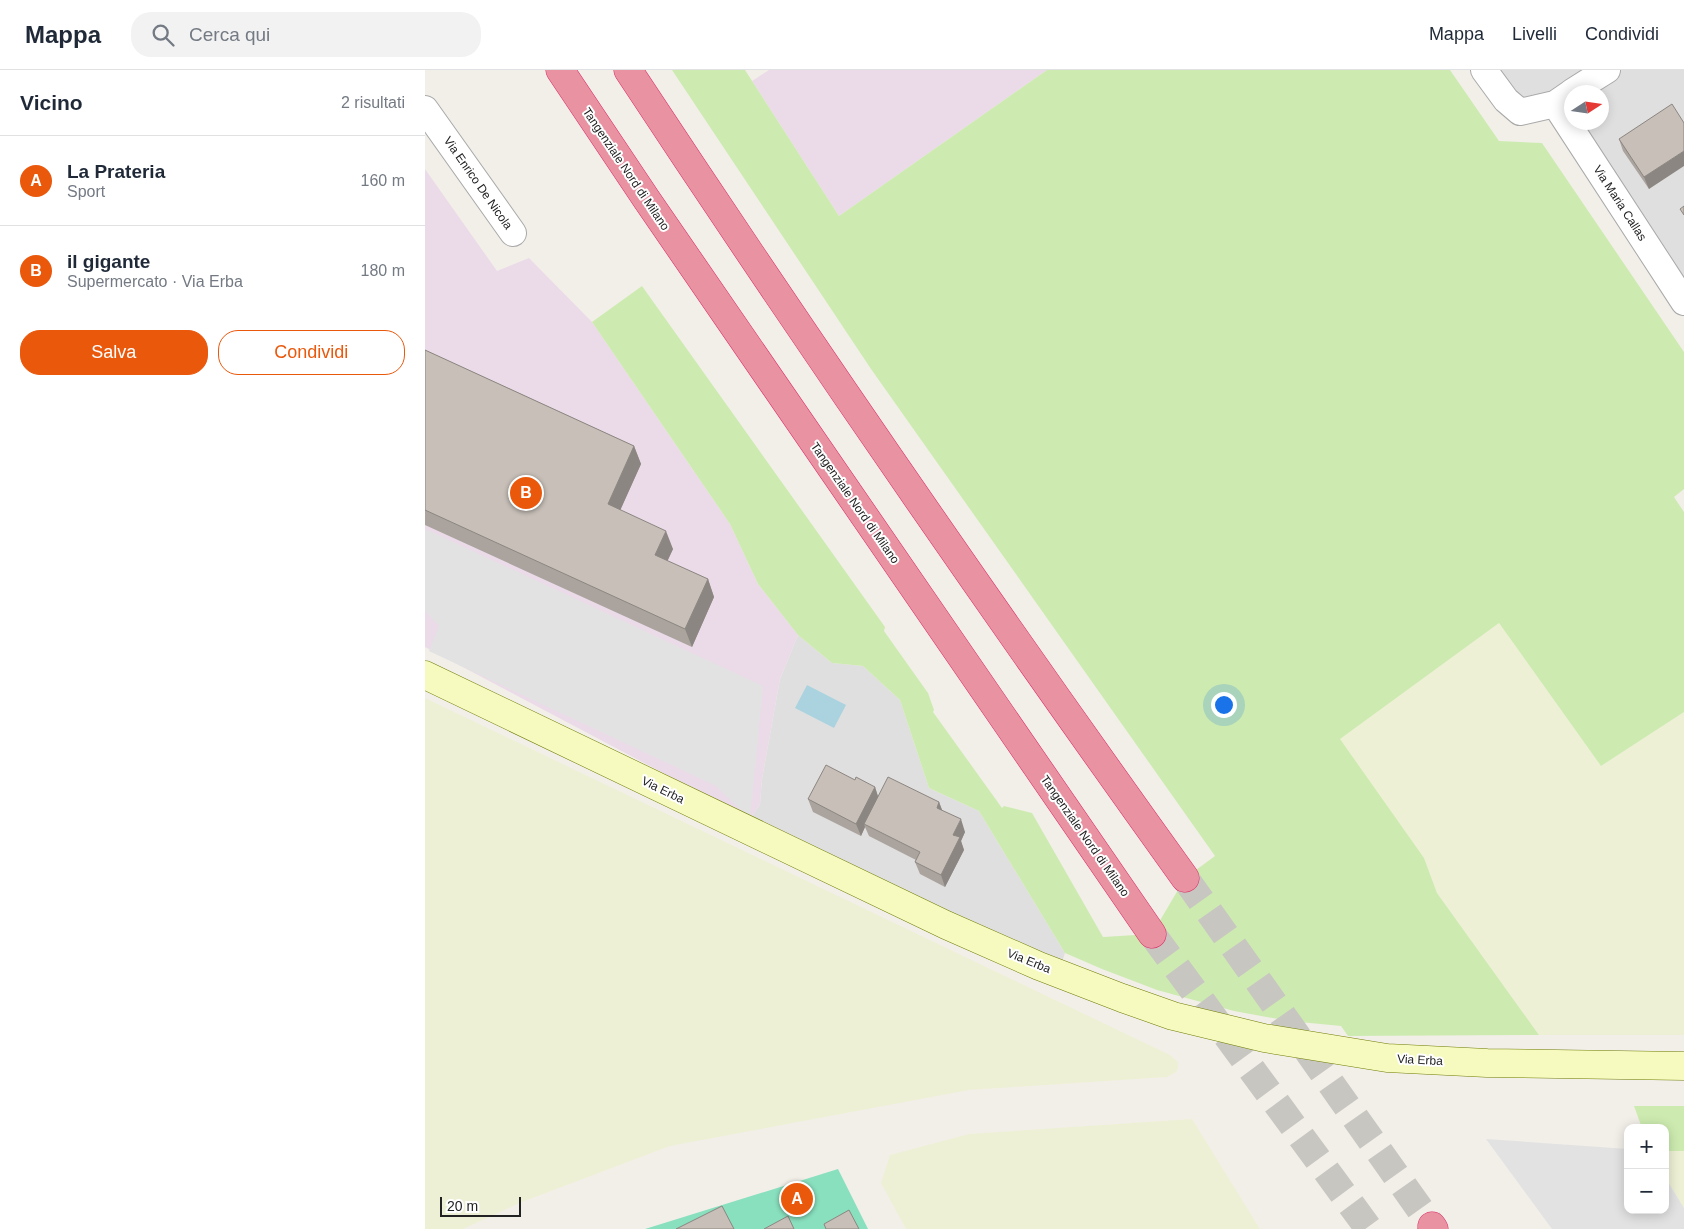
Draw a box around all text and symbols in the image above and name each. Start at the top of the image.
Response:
search box [131,12,481,57]
text: Mappa [25,21,101,48]
icon: search [149,21,177,49]
text: Cerca qui [189,24,270,45]
text: Mappa [1429,24,1484,44]
text: Livelli [1512,24,1557,44]
text: Condividi [1585,24,1659,44]
north arrow [1564,85,1609,130]
text: Vicino [20,91,83,114]
text: 2 risultati [341,94,405,111]
street label: Tangenziale Nord di Milano [580,105,672,233]
street label: Via Enrico De Nicola [441,134,515,232]
text: La Prateria [67,161,165,182]
street label: Via Maria Callas [1590,163,1650,243]
text: A [30,172,42,189]
text: 160 m [361,172,405,189]
text: Sport [67,183,105,200]
text: il gigante [67,251,150,272]
text: B [30,262,42,279]
text: 180 m [361,262,405,279]
text: Supermercato · Via Erba [67,273,243,290]
button: Salva [20,330,208,375]
button: Condividi [218,330,405,375]
street label: Tangenziale Nord di Milano [808,440,902,567]
pin: B [510,474,542,512]
your location [1211,692,1237,718]
street label: Tangenziale Nord di Milano [1038,773,1132,900]
street label: Via Erba [639,774,687,806]
street label: Via Erba [1005,946,1053,976]
street label: Via Erba [1397,1052,1444,1068]
map controls [1624,1124,1669,1214]
button: + [1624,1124,1669,1169]
button: − [1624,1169,1669,1214]
pin: A [781,1180,813,1218]
scale bar [440,1194,521,1217]
text: 20 m [447,1198,478,1214]

